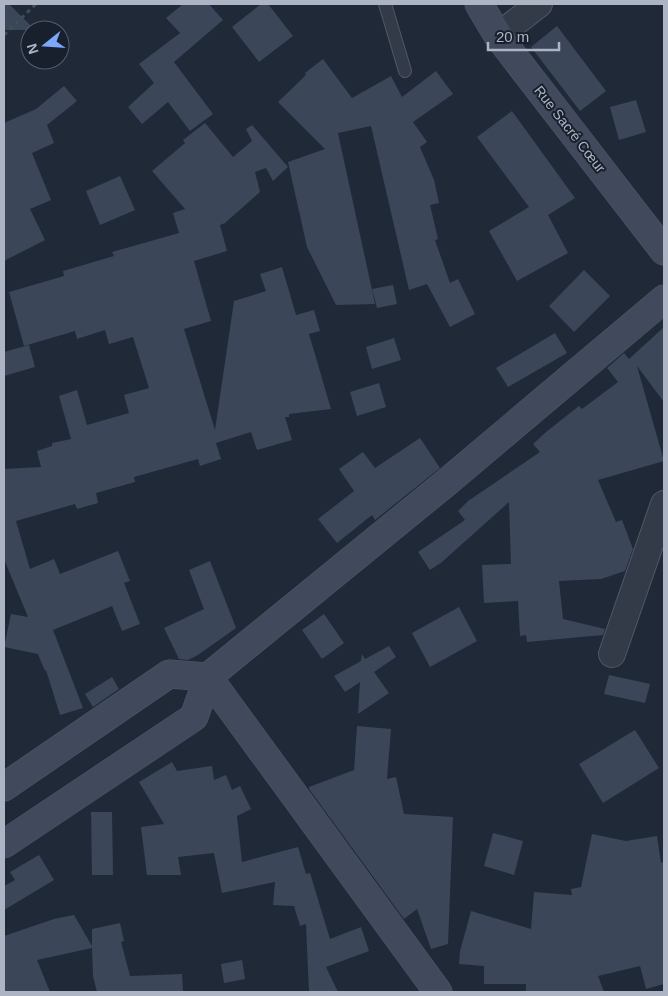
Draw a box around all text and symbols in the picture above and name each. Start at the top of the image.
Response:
north arrow [20,20,70,70]
scale bar [488,20,559,52]
text: 20 m [496,28,529,45]
text: N [23,42,42,56]
street label: Rue Sacré Cœur [531,82,609,176]

